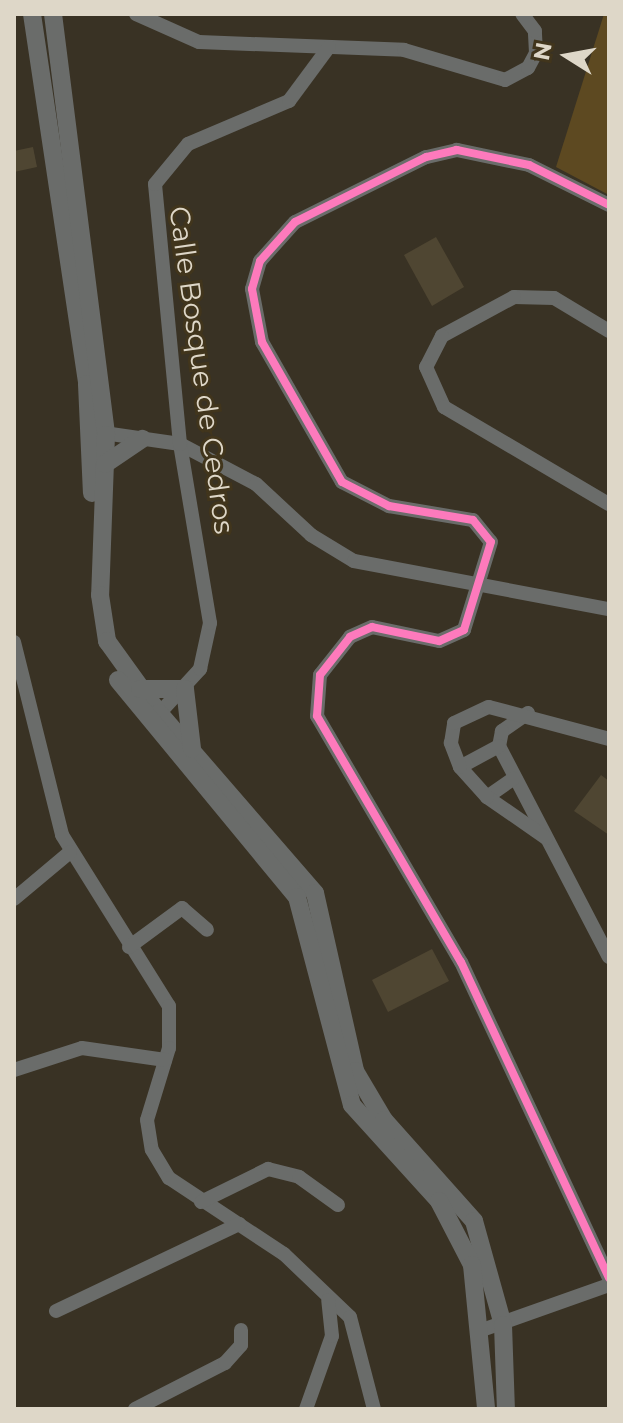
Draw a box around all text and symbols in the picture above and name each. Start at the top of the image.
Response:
north arrow [527,16,607,96]
text: N [528,40,558,63]
street label: Calle Bosque de Cedros [162,204,242,536]

